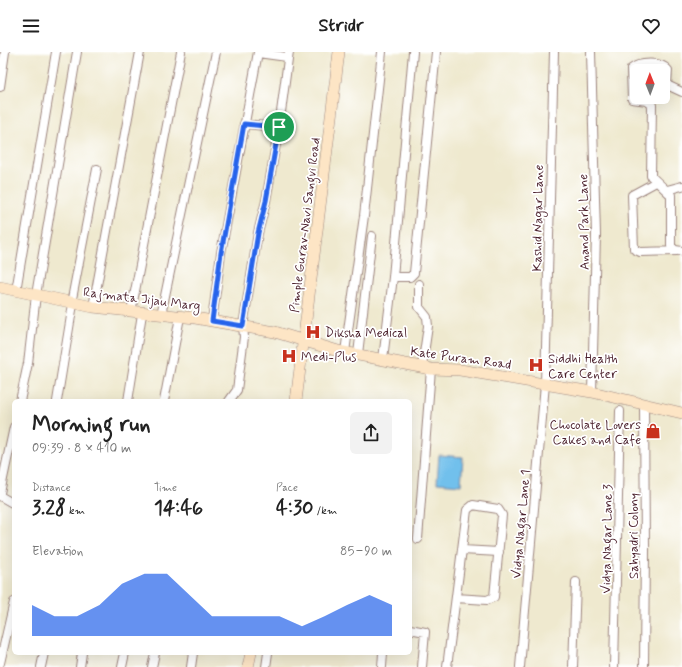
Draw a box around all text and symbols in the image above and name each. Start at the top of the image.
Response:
text: Stridr [319,14,363,38]
icon: menu [20,15,42,37]
icon: heart [640,15,662,37]
north arrow [630,64,670,104]
map controls [630,64,670,104]
pin [262,110,296,144]
icon: arrive [268,116,290,138]
street label: Pimple Gurav-Navi Sangvi Road [286,137,327,314]
street label: Kashid Nagar Lane [529,164,549,272]
street label: Anand Park Lane [575,174,594,270]
street label: Rajmata Jijau Marg [82,284,202,316]
hospital icon: Diksha Medical [304,323,322,341]
place label: Diksha Medical [325,325,407,342]
street label: Kate Puram Road [409,343,512,374]
hospital icon: Medi-Plus [280,347,298,365]
place label: Medi-Plus [301,349,356,366]
place label: Siddhi Health Care Center [548,351,618,383]
hospital icon: Siddhi Health Care Center [527,356,545,374]
text: Morning run [32,411,151,439]
button: share [350,412,392,454]
place label: Chocolate Lovers Cakes and Cafe [549,417,641,449]
shop icon: Chocolate Lovers Cakes and Cafe [644,422,662,440]
text: 09:39 · 8 × 410 m [32,440,131,457]
street label: Vidya Nagar Lane 1 [508,469,537,579]
text: Distance [32,481,71,495]
text: Time [154,481,177,495]
text: Pace [276,481,298,495]
street label: Vidya Nagar Lane 3 [598,484,619,594]
street label: Sahyadri Colony [626,493,643,579]
text: 3.28 [32,495,66,522]
text: 14:46 [154,495,203,522]
text: 4:30 [276,495,313,522]
text: km [66,504,85,518]
text: /km [313,504,337,518]
text: Elevation [32,543,83,560]
text: 85–90 m [340,543,392,560]

